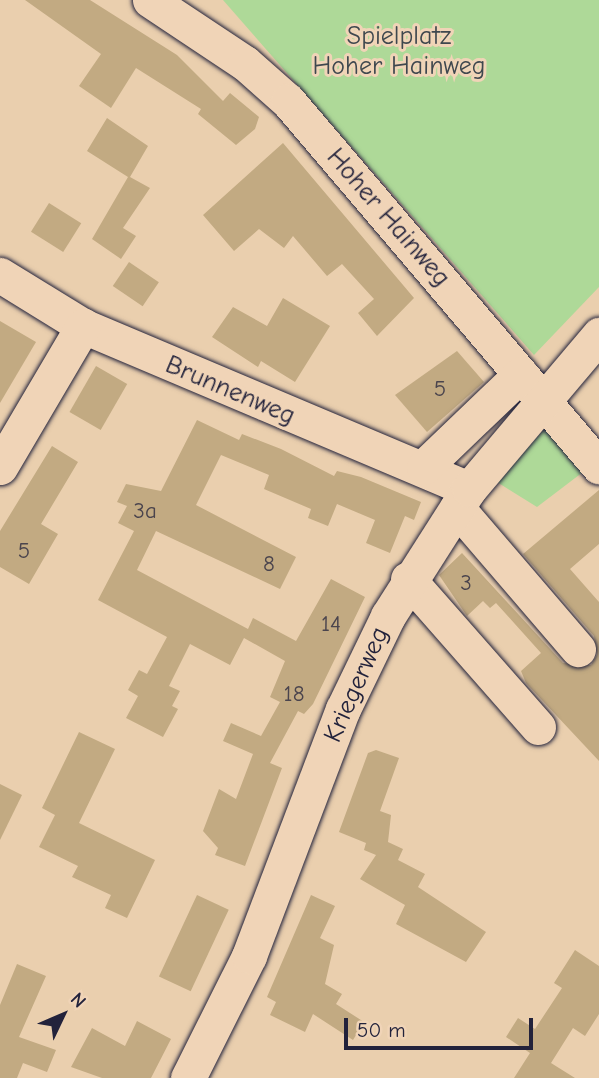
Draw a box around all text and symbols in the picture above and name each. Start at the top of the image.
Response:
park label: Spielplatz Hoher Hainweg [313,21,485,82]
street label: Hoher Hainweg [320,143,456,293]
street label: Brunnenweg [160,350,300,432]
house number: 5 [434,375,446,403]
house number: 3a [133,497,157,525]
house number: 5 [18,537,30,565]
house number: 8 [263,550,275,578]
house number: 3 [460,569,472,597]
house number: 14 [321,610,341,638]
street label: Kriegerweg [318,623,396,747]
house number: 18 [284,680,304,708]
north arrow [28,980,98,1050]
text: N [66,988,90,1013]
scale bar [347,1004,536,1048]
text: 50 m [357,1018,406,1042]

